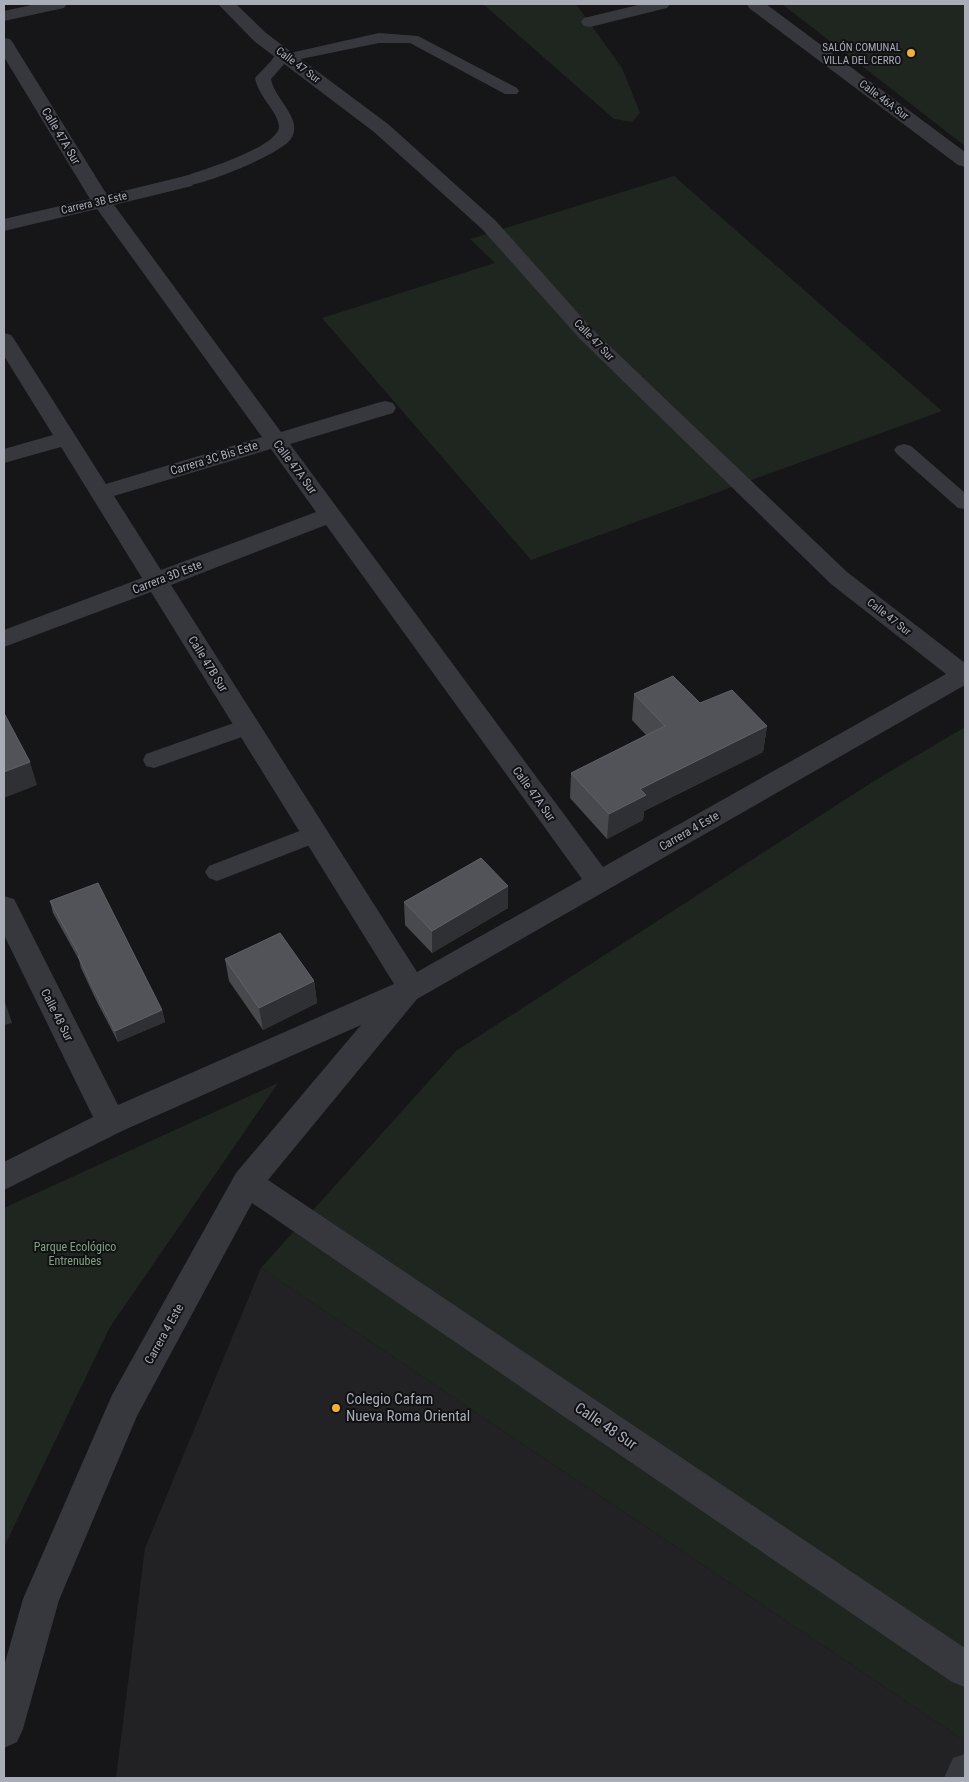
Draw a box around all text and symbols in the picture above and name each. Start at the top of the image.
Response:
place label: SALÓN COMUNAL VILLA DEL CERRO [822,41,901,67]
street label: Calle 47 Sur [273,44,323,86]
marker: SALÓN COMUNAL VILLA DEL CERRO [905,47,917,59]
street label: Calle 46A Sur [857,77,912,123]
street label: Calle 47A Sur [39,105,84,167]
street label: Carrera 3B Este [60,189,128,217]
street label: Calle 47 Sur [571,317,617,364]
street label: Calle 47A Sur [270,437,320,497]
street label: Carrera 3C Bis Este [168,438,260,478]
street label: Carrera 3D Este [130,557,204,597]
street label: Calle 47 Sur [865,596,914,639]
street label: Calle 47B Sur [185,633,231,695]
street label: Calle 47A Sur [510,764,559,824]
street label: Carrera 4 Este [657,808,722,854]
street label: Calle 48 Sur [38,987,76,1044]
park label: Parque Ecológico Entrenubes [34,1240,116,1268]
street label: Carrera 4 Este [142,1301,186,1367]
place label: Colegio Cafam Nueva Roma Oriental [346,1390,470,1425]
street label: Calle 48 Sur [572,1399,641,1454]
marker: Colegio Cafam Nueva Roma Oriental [330,1402,342,1414]

